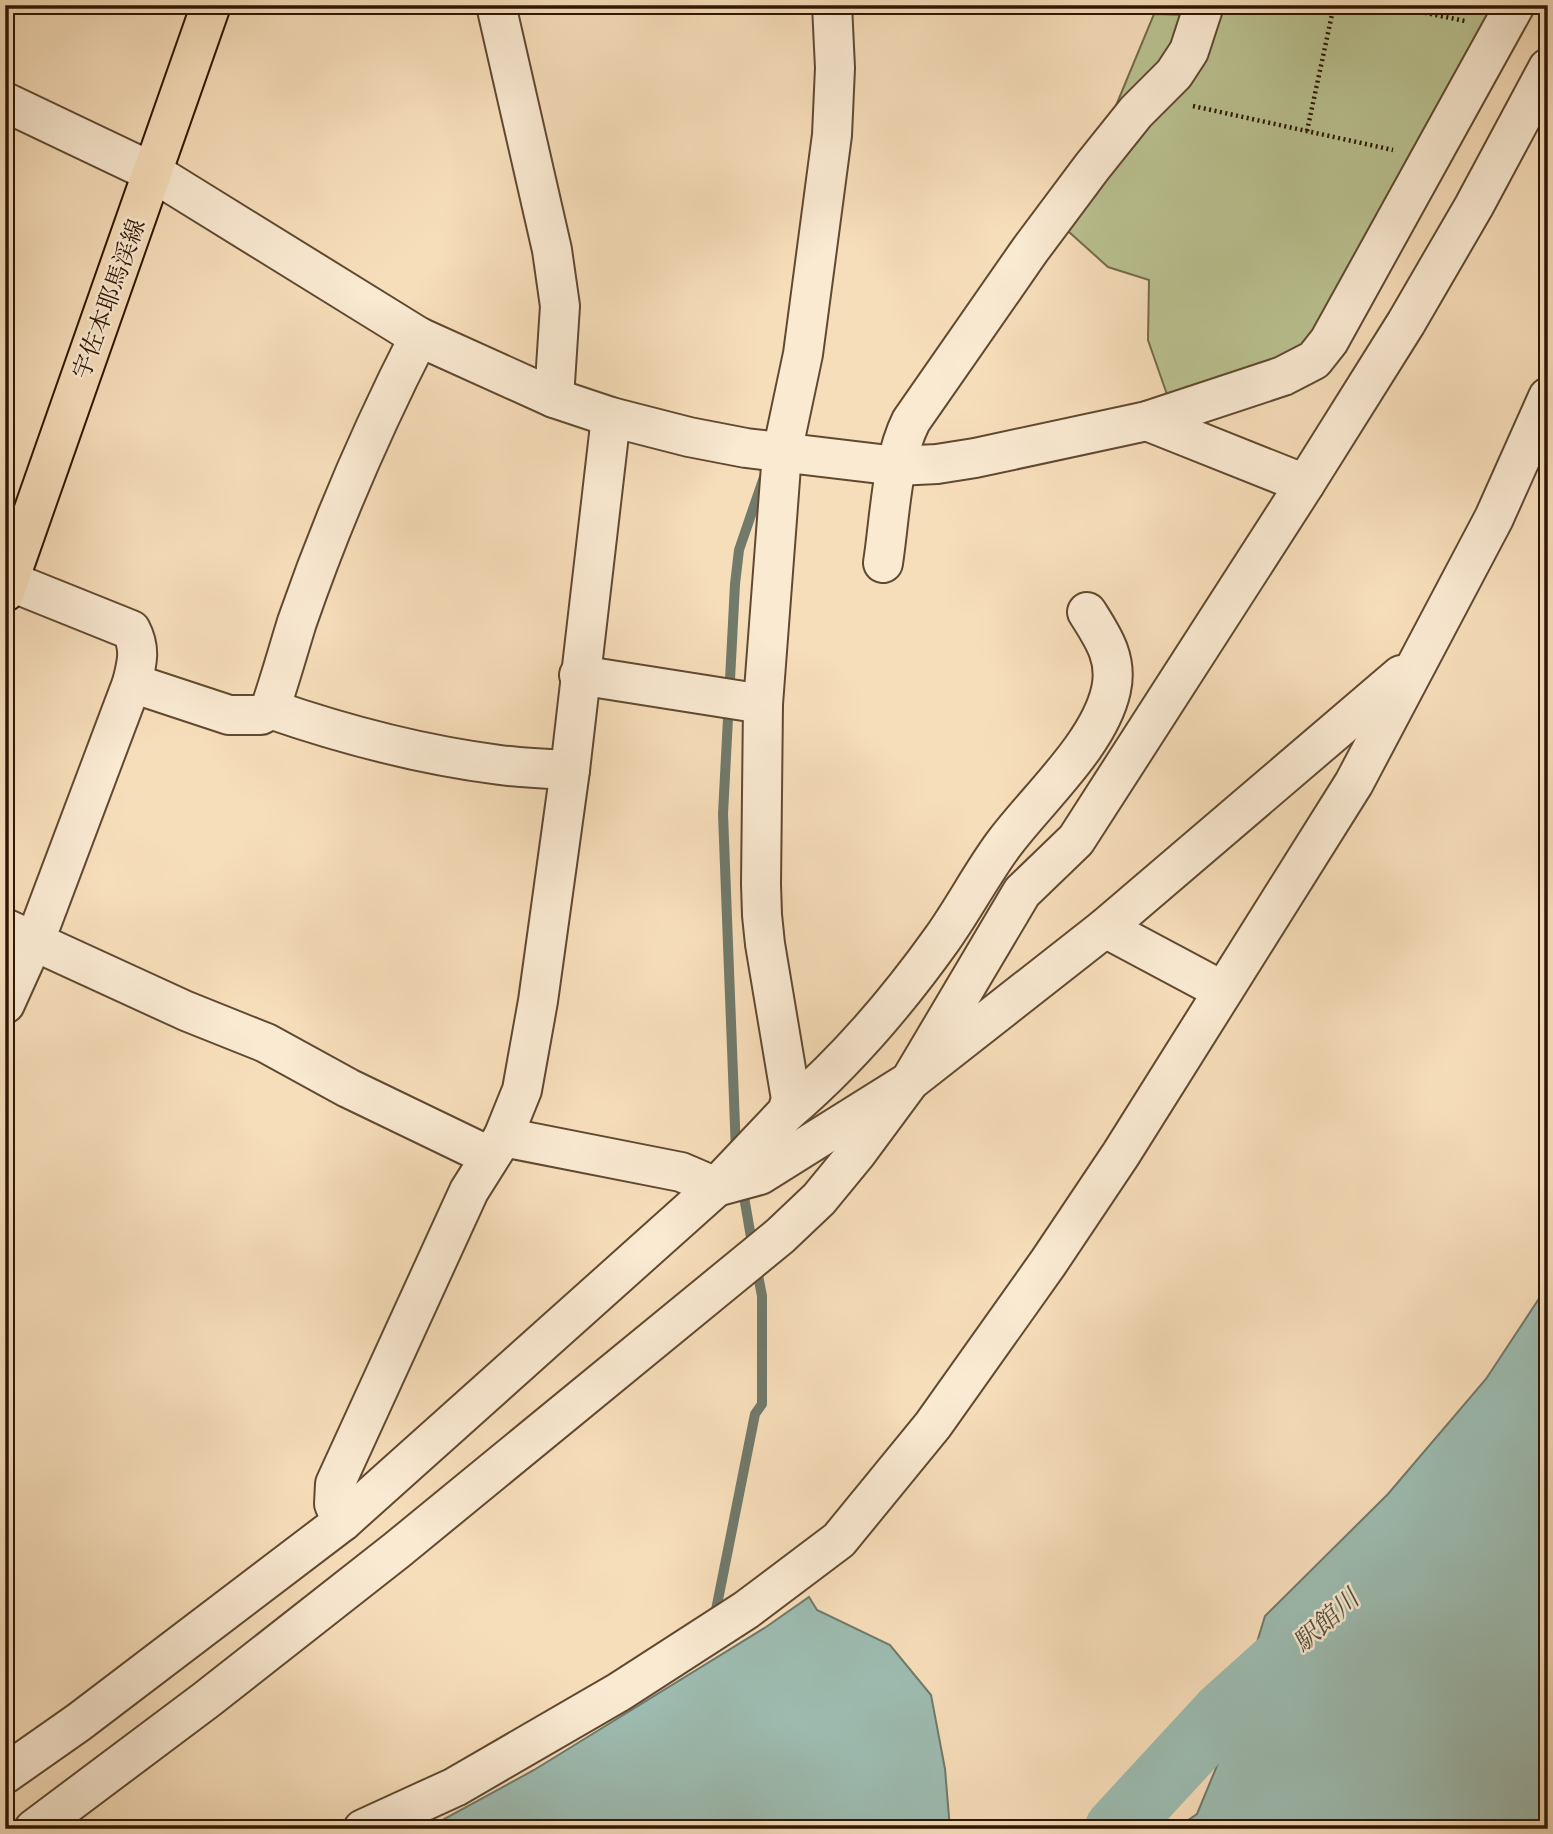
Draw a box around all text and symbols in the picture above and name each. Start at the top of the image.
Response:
street label: 宇佐本耶馬渓線 [65,215,153,383]
water label: 駅館川 [1285,1580,1369,1660]

